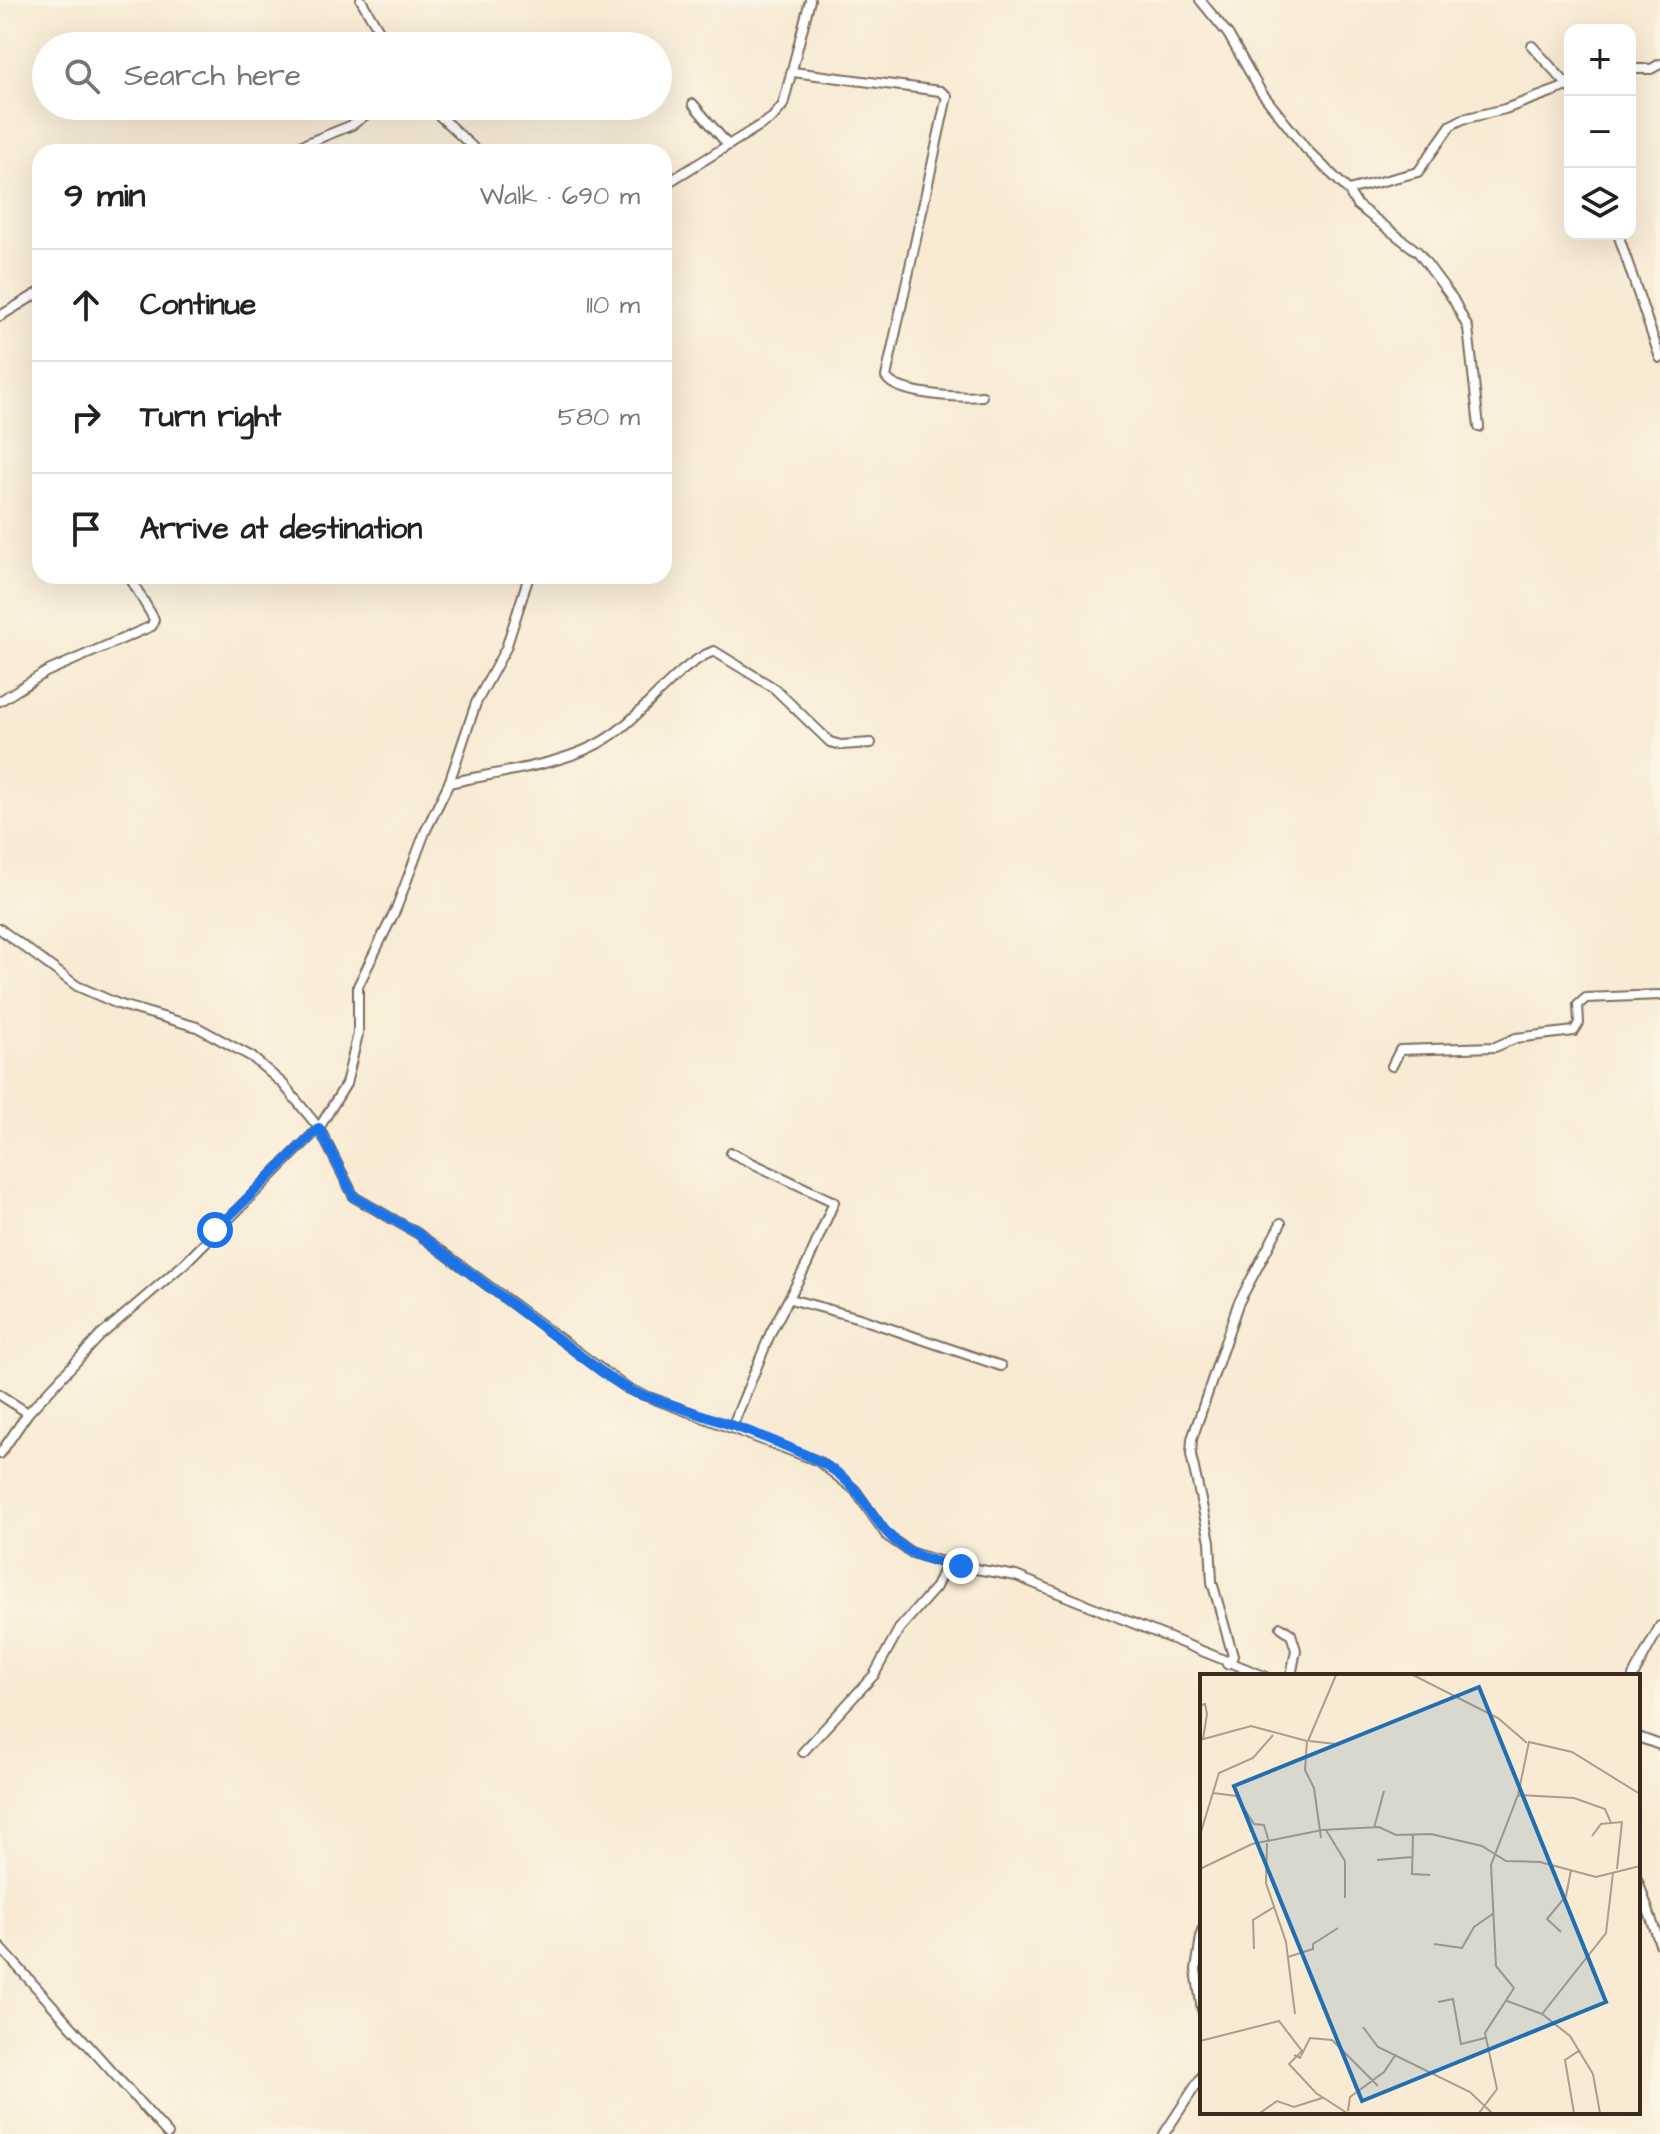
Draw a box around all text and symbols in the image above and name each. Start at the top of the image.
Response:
map controls [1564,24,1636,240]
button: + [1564,24,1636,96]
search box [32,32,672,120]
icon: search [60,54,104,98]
text: Search here [124,55,301,97]
button: − [1564,96,1636,168]
button: layers [1564,168,1636,240]
text: 9 min [64,172,146,220]
text: Walk · 690 m [480,178,640,214]
icon: ahead [64,283,108,327]
text: Continue [140,284,256,326]
text: 110 m [586,287,640,323]
icon: right [64,395,108,439]
text: Turn right [140,396,281,438]
text: 580 m [558,399,640,435]
icon: arrive [64,507,108,551]
text: Arrive at destination [140,508,422,550]
route start [197,1212,233,1248]
route end [943,1548,979,1584]
inset map [1200,1674,1640,2114]

